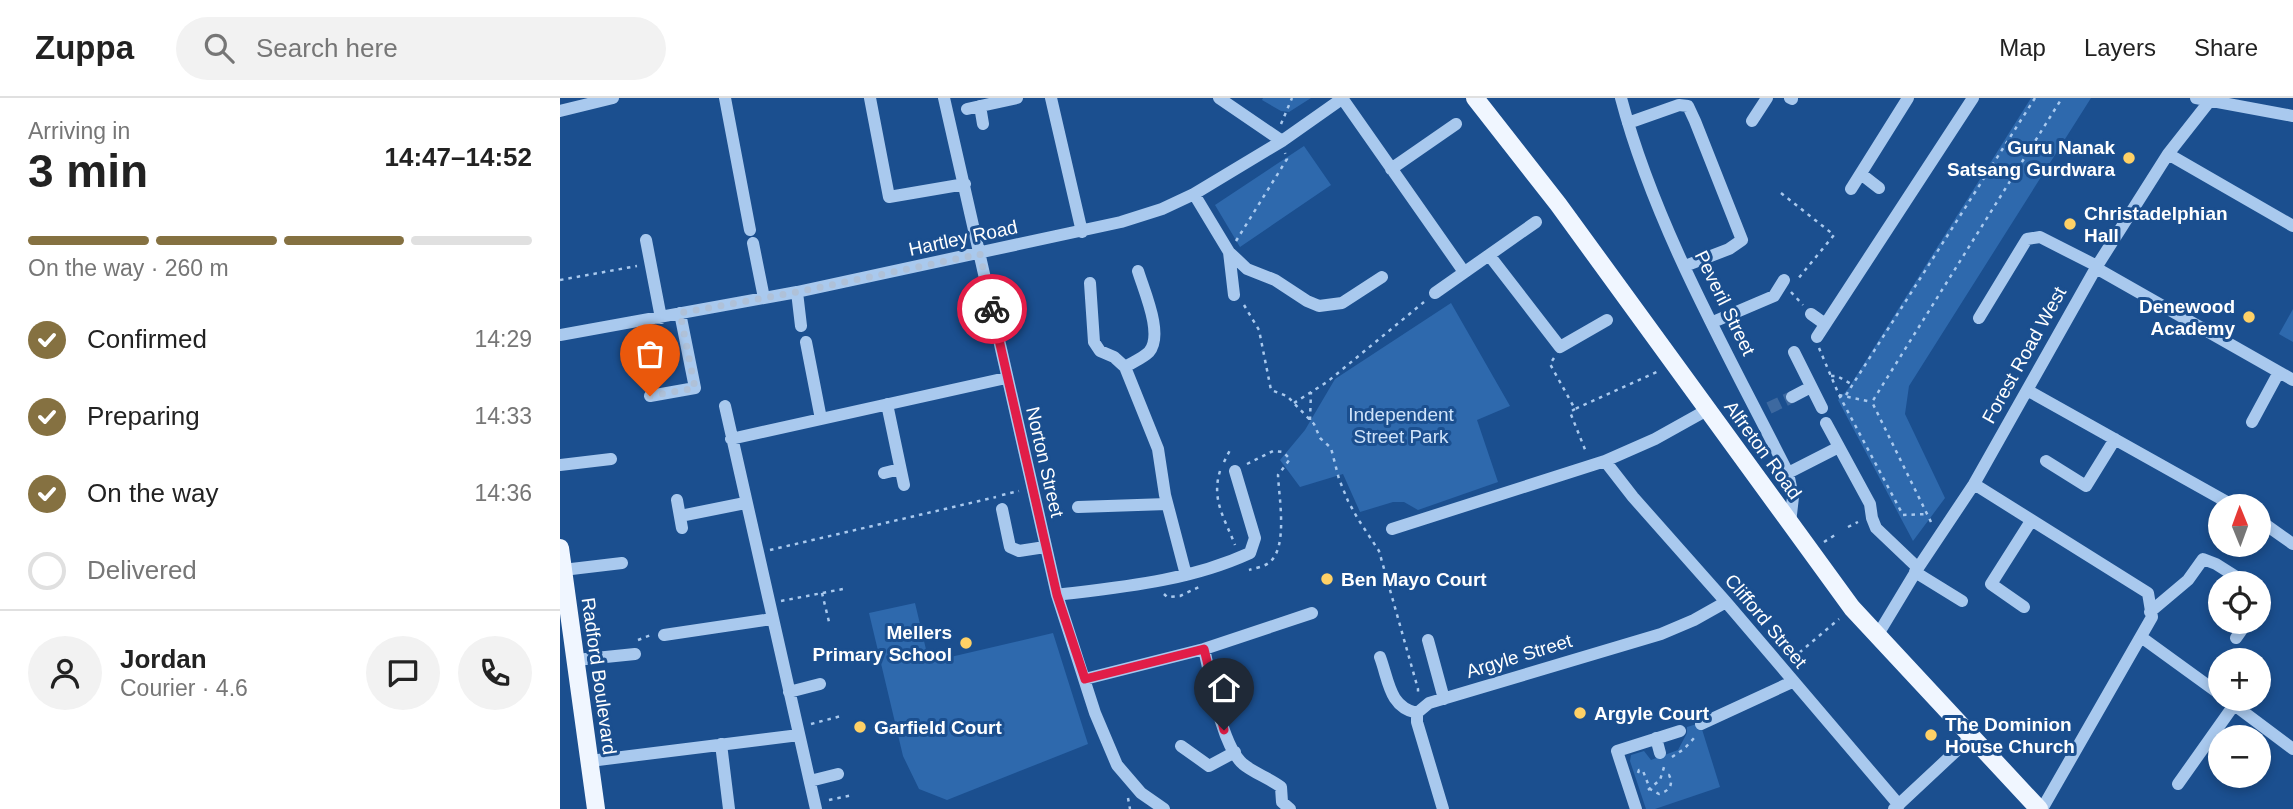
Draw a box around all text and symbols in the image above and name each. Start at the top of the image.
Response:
search box [176,17,666,80]
text: Zuppa [35,29,134,66]
icon: search [200,29,238,67]
text: Search here [256,33,398,63]
text: Map [1999,34,2046,61]
text: Layers [2084,34,2156,61]
text: Share [2194,34,2258,61]
text: Arriving in [28,118,130,144]
place label: Guru Nanak Satsang Gurdwara [1947,137,2115,180]
text: 14:47–14:52 [385,142,532,172]
text: 3 min [28,145,148,197]
marker: Guru Nanak Satsang Gurdwara [2121,150,2137,166]
place label: Christadelphian Hall [2084,203,2228,246]
street label: Hartley Road [907,216,1019,260]
marker: Christadelphian Hall [2062,216,2078,232]
street label: Peveril Street [1691,247,1760,360]
text: On the way · 260 m [28,255,229,281]
courier [957,274,1027,344]
street label: Forest Road West [1978,282,2071,427]
icon: bike [973,290,1011,328]
place label: Denewood Academy [2139,296,2235,339]
marker: Denewood Academy [2241,309,2257,325]
icon: check [28,321,66,359]
text: Confirmed [87,324,207,354]
pin [620,324,680,396]
text: 14:29 [474,326,532,352]
icon: bag [631,335,669,373]
street label: Alfreton Road [1720,397,1806,503]
icon: check [28,398,66,436]
text: Preparing [87,401,200,431]
text: 14:33 [474,403,532,429]
park label: Independent Street Park [1348,404,1455,447]
street label: Norton Street [1022,405,1068,520]
icon: check [28,475,66,513]
text: On the way [87,478,219,508]
text: 14:36 [474,480,532,506]
north arrow [2208,494,2272,556]
map controls [2208,494,2271,788]
text: Delivered [87,555,197,585]
place label: Ben Mayo Court [1341,569,1487,590]
street label: Clifford Street [1721,570,1812,673]
marker: Ben Mayo Court [1319,571,1335,587]
button: locate [2208,571,2271,634]
street label: Radford Boulevard [578,596,620,756]
place label: Mellers Primary School [813,622,952,665]
street label: Argyle Street [1463,630,1575,682]
marker: Mellers Primary School [958,635,974,651]
button: person [28,636,102,710]
button: chat [366,636,440,710]
button: phone [458,636,532,710]
text: Jordan [120,644,207,674]
button: + [2208,648,2271,711]
pin [1194,658,1254,730]
icon: home [1205,669,1243,707]
text: Courier · 4.6 [120,675,248,701]
place label: Argyle Court [1594,703,1710,724]
marker: Argyle Court [1572,705,1588,721]
place label: The Dominion House Church [1945,714,2075,757]
place label: Garfield Court [874,717,1002,738]
marker: Garfield Court [852,719,868,735]
button: − [2208,725,2271,788]
marker: The Dominion House Church [1923,727,1939,743]

